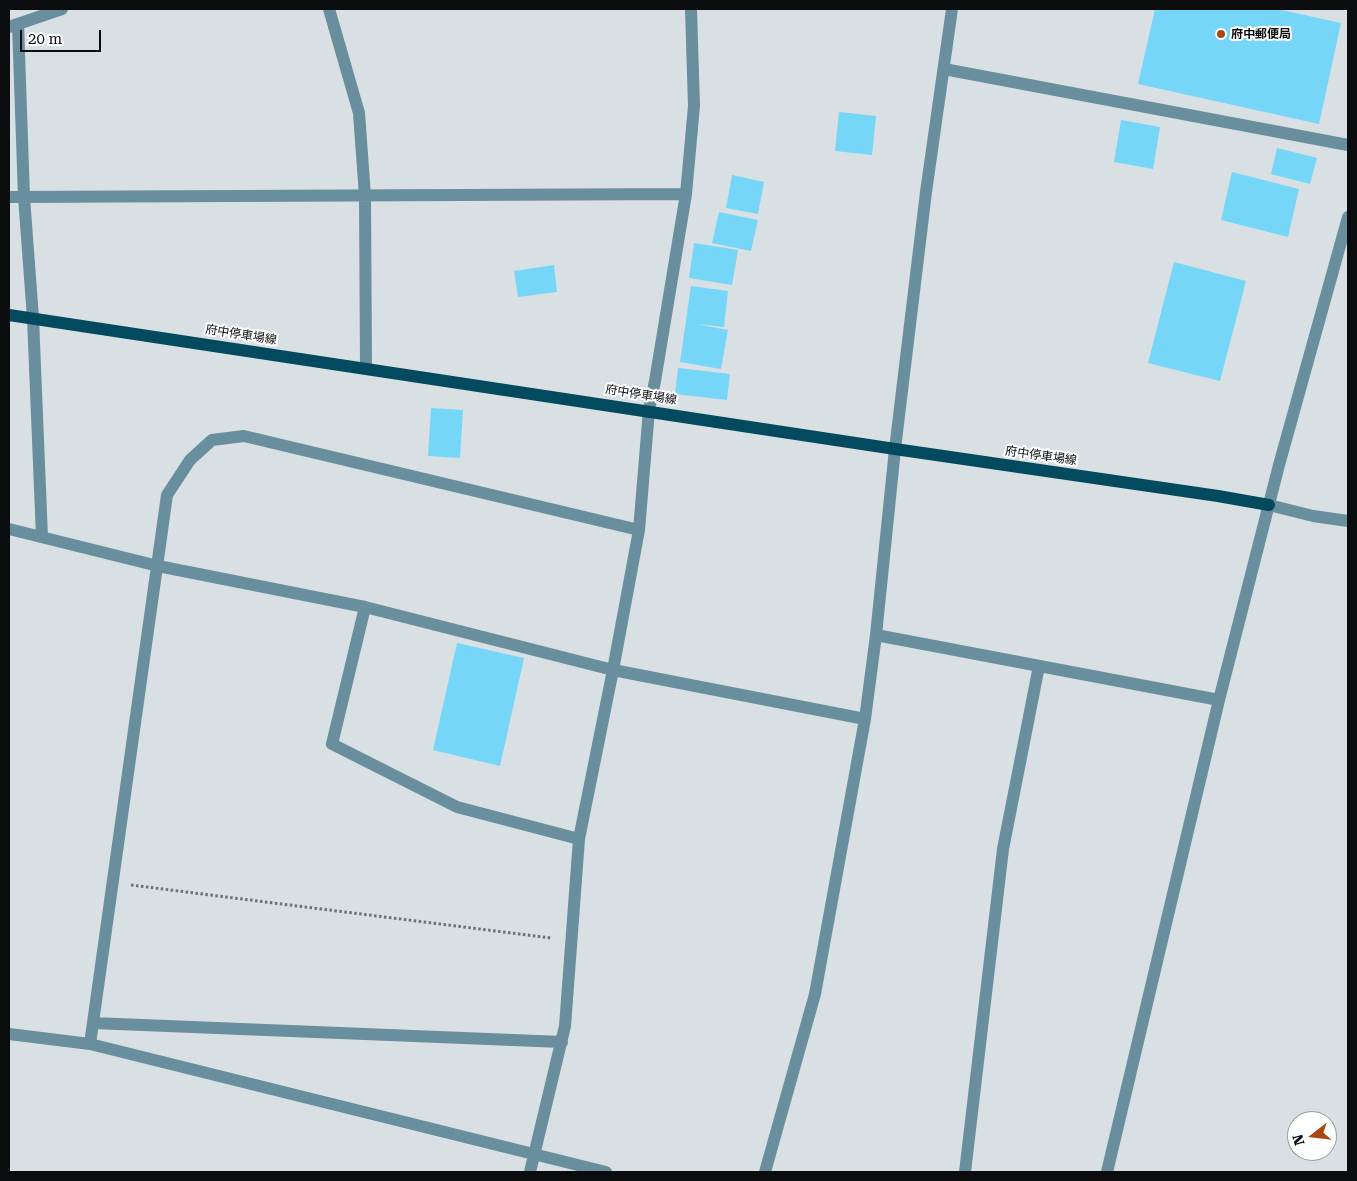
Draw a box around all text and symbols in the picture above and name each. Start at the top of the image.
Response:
scale bar [22,20,104,52]
place label: 府中郵便局 [1231,27,1291,41]
marker: 府中郵便局 [1215,28,1227,40]
text: 20 m [28,30,62,48]
street label: 府中停車場線 [204,322,278,348]
street label: 府中停車場線 [604,382,678,408]
street label: 府中停車場線 [1004,444,1078,468]
north arrow [1287,1111,1337,1161]
text: N [1289,1132,1308,1147]

